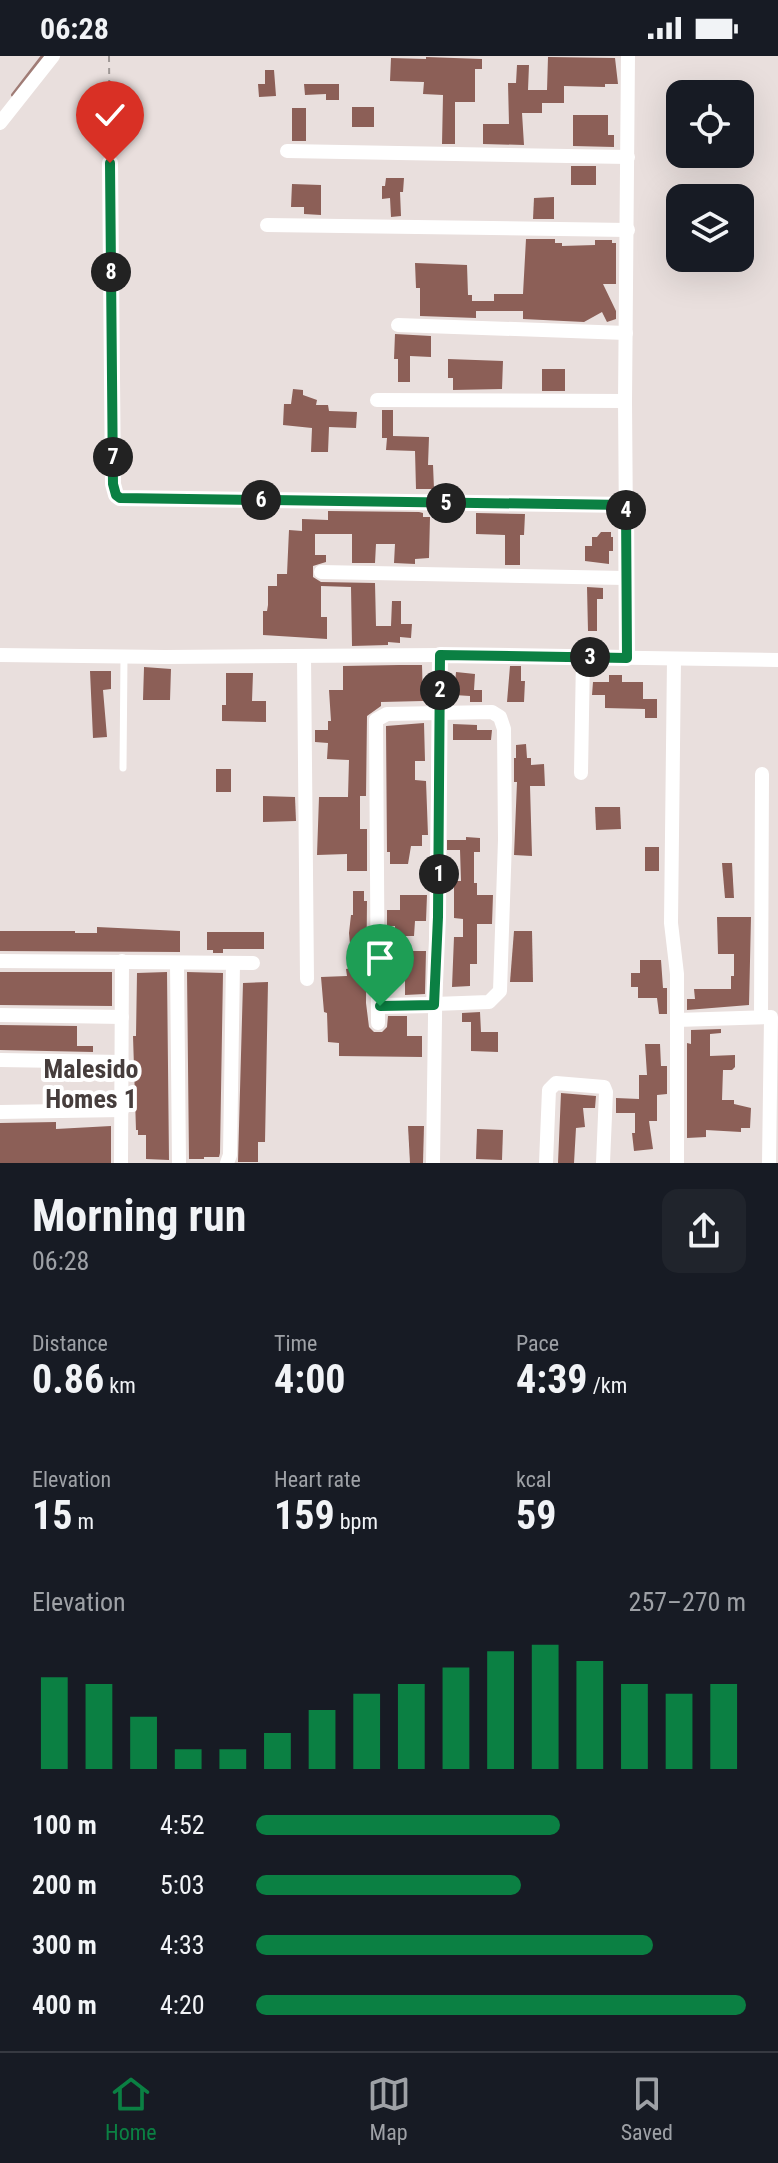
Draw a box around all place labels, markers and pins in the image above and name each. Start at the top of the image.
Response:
pin [76,81,144,163]
pin: 8 [91,252,131,292]
pin: 7 [93,437,133,477]
pin: 6 [241,480,281,520]
pin: 5 [426,483,466,523]
pin: 4 [606,490,646,530]
pin: 3 [570,637,610,677]
pin: 2 [420,670,460,710]
pin: 1 [419,854,459,894]
pin [346,924,414,1006]

